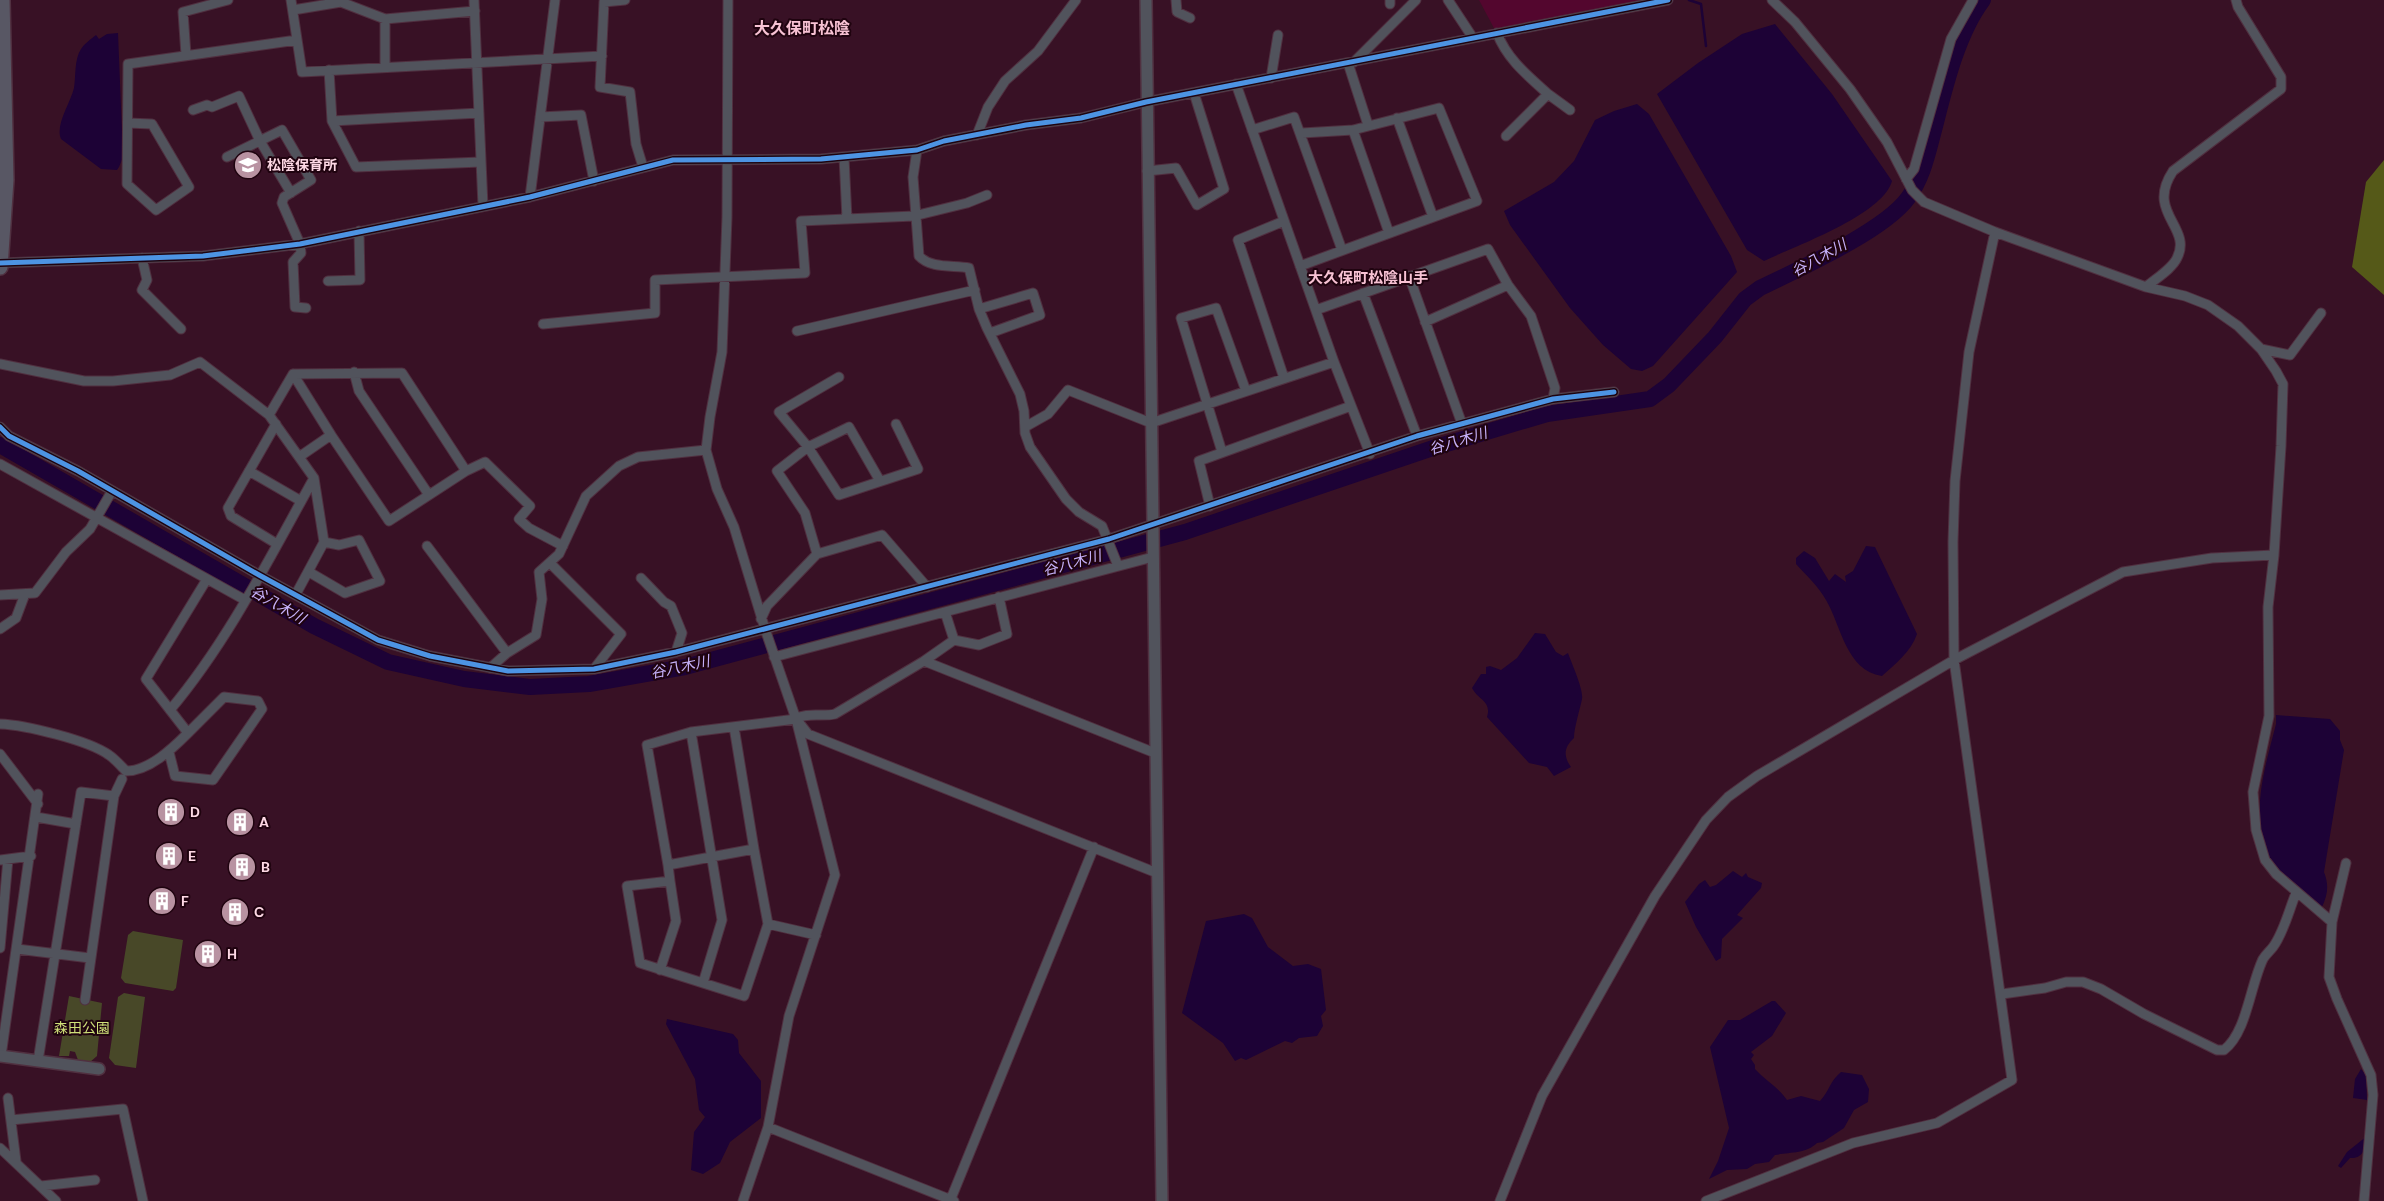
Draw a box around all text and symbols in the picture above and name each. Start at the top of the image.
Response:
district label: 大久保町松陰 [754,18,850,39]
school or university icon: 松陰保育所 [233,150,263,180]
place label: 松陰保育所 [267,156,337,174]
water label: 谷八木川 [1788,234,1852,281]
district label: 大久保町松陰山手 [1308,268,1428,288]
water label: 谷八木川 [1426,422,1492,459]
water label: 谷八木川 [1040,545,1105,580]
water label: 谷八木川 [247,581,311,630]
water label: 谷八木川 [649,651,713,683]
building icon: D [156,797,186,827]
place label: D [190,803,200,821]
building icon: A [225,807,255,837]
place label: A [259,813,269,831]
building icon: E [154,841,184,871]
place label: E [188,847,196,865]
building icon: B [227,852,257,882]
place label: B [261,858,270,876]
building icon: F [147,886,177,916]
place label: F [181,892,189,910]
building icon: C [220,897,250,927]
place label: C [254,903,264,921]
building icon: H [193,939,223,969]
place label: H [227,945,237,963]
park label: 森田公園 [54,1019,110,1037]

